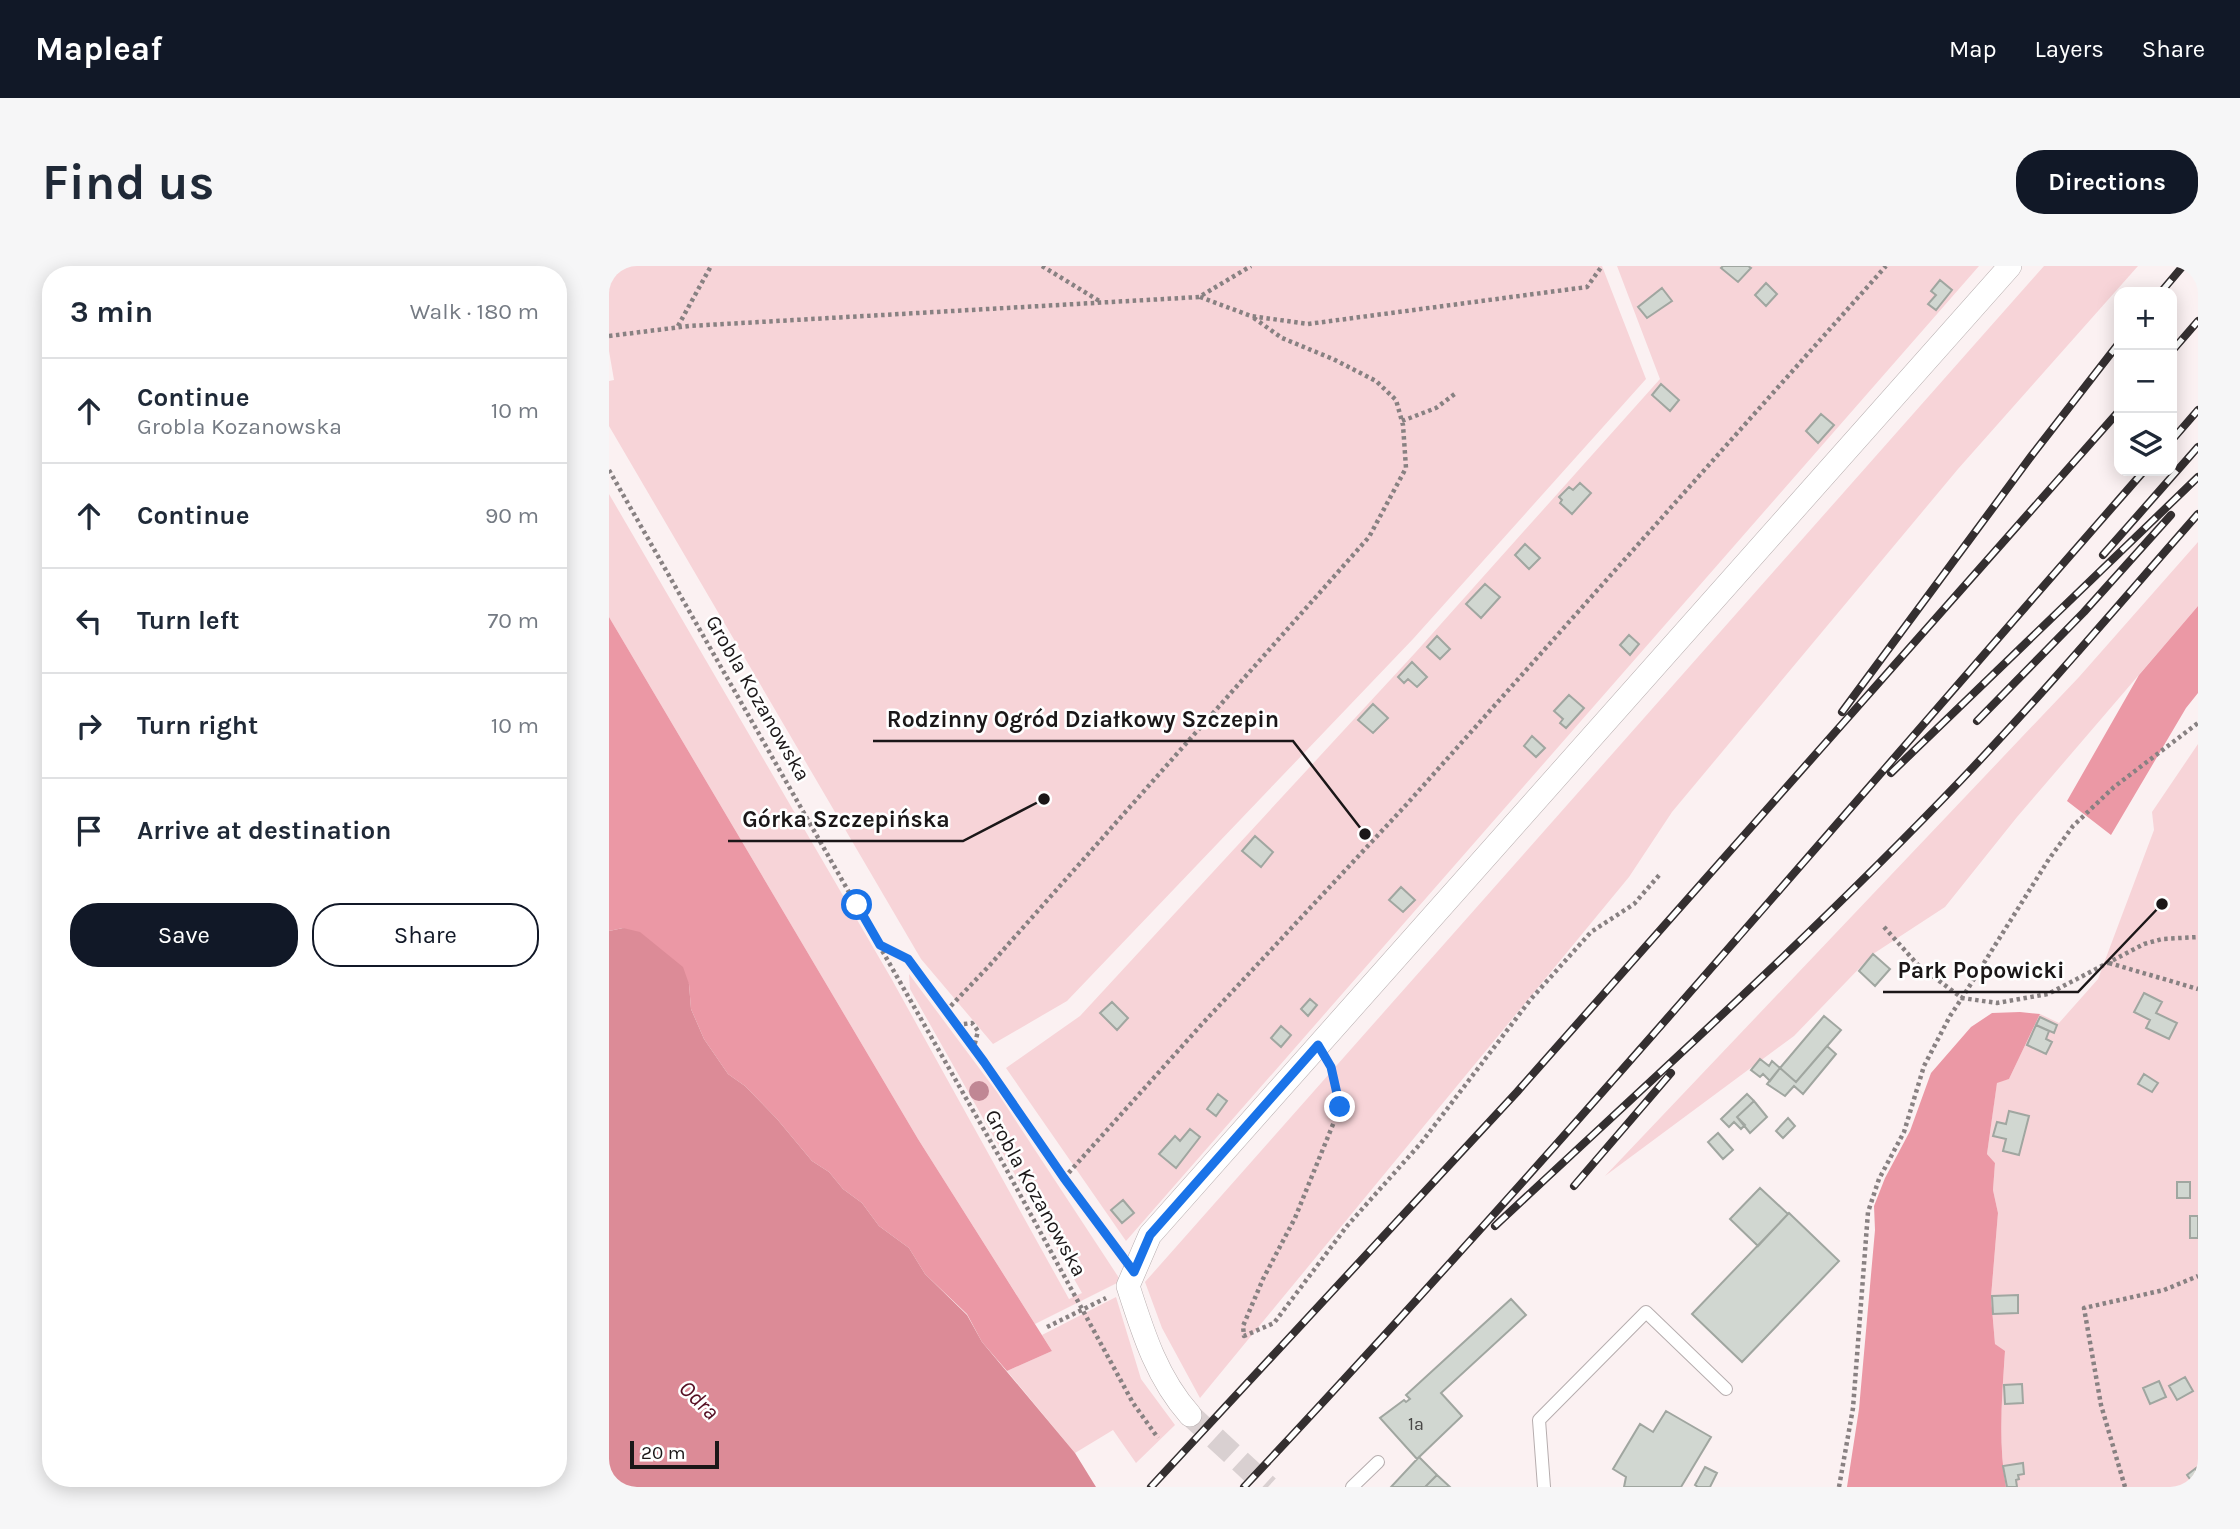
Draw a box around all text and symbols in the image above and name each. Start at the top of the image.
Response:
text: Mapleaf [35,30,162,68]
text: Map [1949,35,1997,63]
text: Layers [2035,35,2104,63]
text: Share [2142,35,2205,63]
button: Directions [2016,150,2198,214]
text: Find us [42,154,214,211]
map controls [2114,287,2177,476]
button: + [2114,287,2177,350]
text: 3 min [70,294,153,330]
text: Walk · 180 m [410,298,539,325]
button: − [2114,350,2177,413]
text: Continue [137,382,249,413]
icon: ahead [70,392,108,430]
text: 10 m [491,397,539,424]
text: Grobla Kozanowska [137,413,342,440]
button: layers [2114,413,2177,476]
icon: ahead [70,497,108,535]
text: Continue [137,500,249,531]
text: 90 m [485,502,539,529]
icon: left [70,602,108,640]
text: Turn left [137,605,239,636]
text: 70 m [488,607,539,634]
street label: Grobla Kozanowska [701,611,815,785]
callout: Rodzinny Ogród Działkowy Szczepin [873,697,1293,741]
text: Rodzinny Ogród Działkowy Szczepin [887,706,1279,733]
icon: right [70,707,108,745]
text: Turn right [137,710,258,741]
text: 10 m [491,712,539,739]
callout: Górka Szczepińska [728,797,963,841]
text: Górka Szczepińska [742,806,950,833]
icon: arrive [70,812,108,850]
text: Arrive at destination [137,815,391,846]
route start [841,889,872,920]
button: Save [70,903,298,967]
button: Share [312,903,539,967]
callout: Park Popowicki [1883,948,2078,992]
text: Park Popowicki [1898,957,2064,984]
route end [1324,1091,1355,1122]
street label: Grobla Kozanowska [980,1105,1092,1281]
water label: Odra [673,1375,725,1425]
house number: 1a [1408,1413,1424,1435]
scale bar [630,1438,719,1470]
text: 20 m [641,1442,686,1464]

